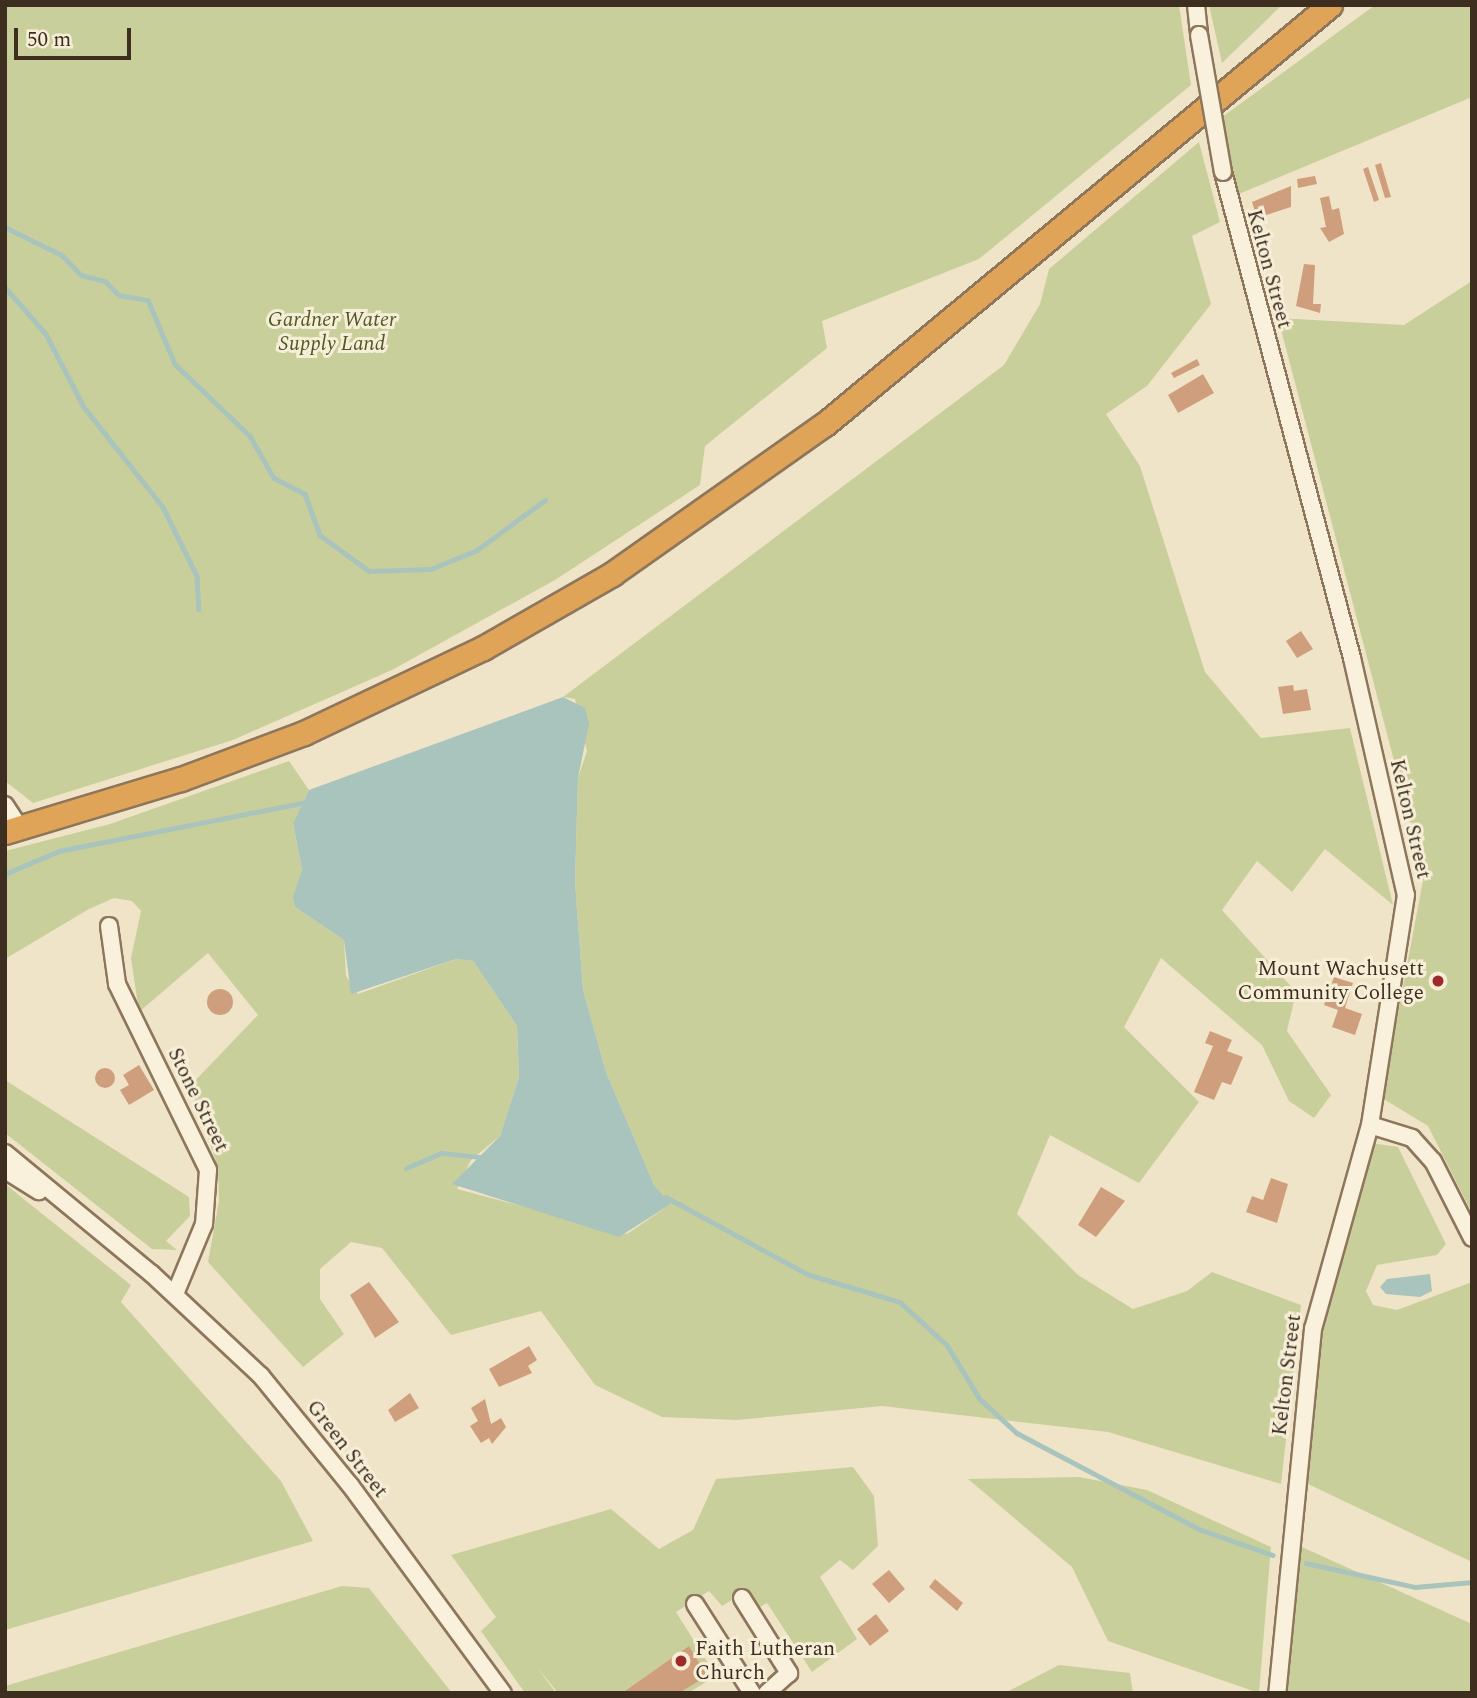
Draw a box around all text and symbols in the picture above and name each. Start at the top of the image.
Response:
scale bar [18,14,135,58]
text: 50 m [27,24,71,56]
street label: Kelton Street [1241,207,1297,331]
park label: Gardner Water Supply Land [268,307,396,357]
street label: Kelton Street [1384,757,1436,881]
place label: Mount Wachusett Community College [1238,956,1424,1006]
marker: Mount Wachusett Community College [1430,973,1446,989]
street label: Stone Street [162,1044,234,1156]
street label: Kelton Street [1267,1313,1307,1437]
street label: Green Street [301,1395,393,1503]
place label: Faith Lutheran Church [695,1636,835,1686]
marker: Faith Lutheran Church [673,1653,689,1669]

